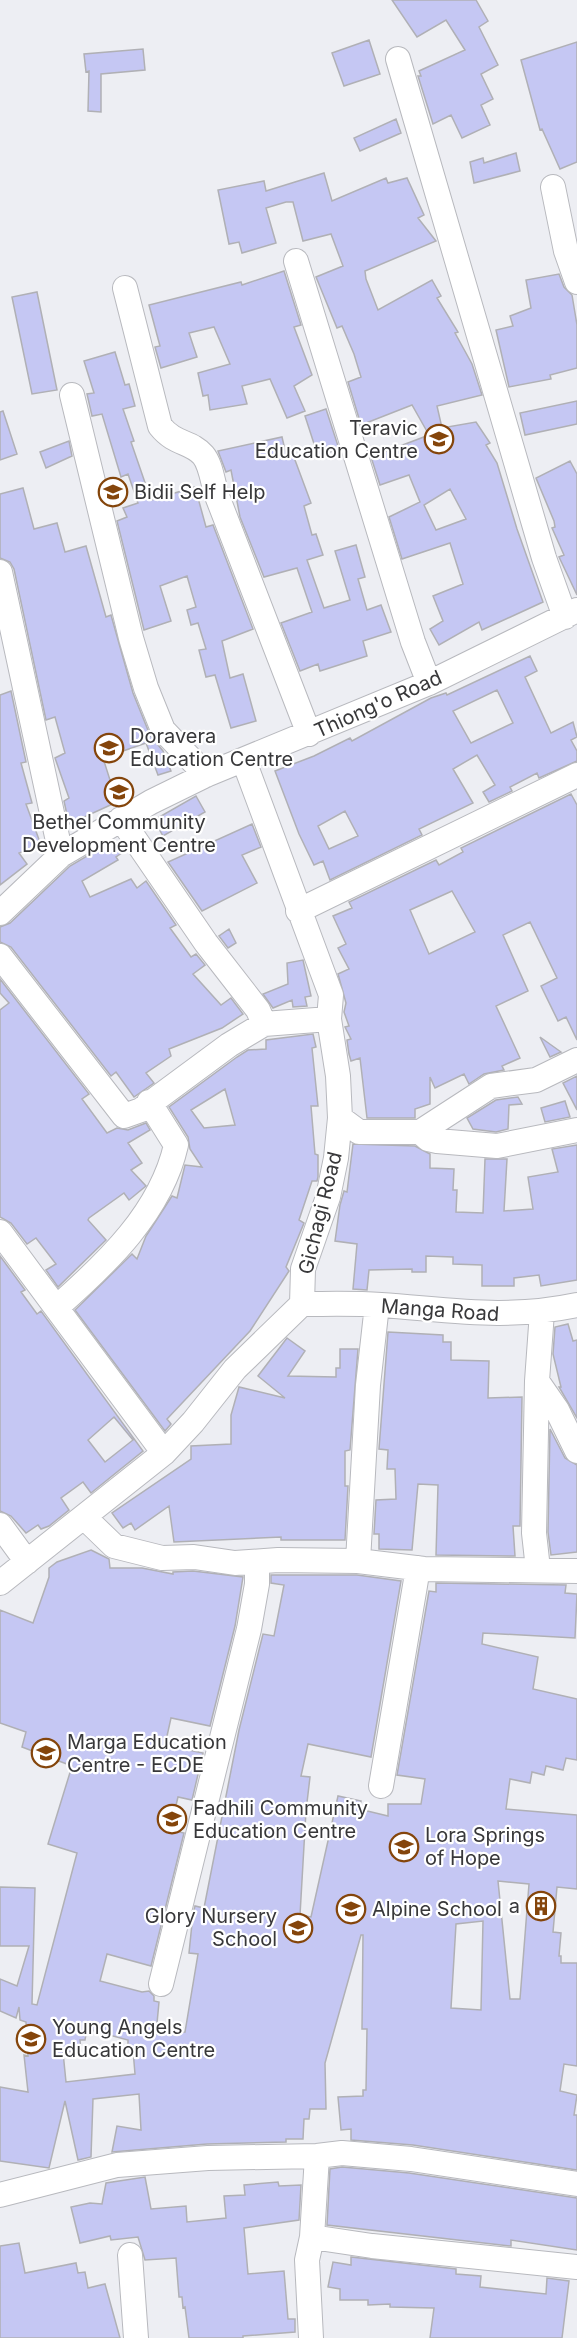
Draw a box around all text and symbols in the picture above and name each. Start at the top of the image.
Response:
place label: Teravic Education Centre [255,416,418,463]
school or university icon: Teravic Education Centre [423,423,455,455]
school or university icon: Bidii Self Help [97,476,129,508]
place label: Bidii Self Help [134,480,265,504]
street label: Thiong'o Road [310,665,446,743]
place label: Doravera Education Centre [130,724,293,771]
school or university icon: Doravera Education Centre [93,732,125,764]
school or university icon: Bethel Community Development Centre [103,776,135,808]
place label: Bethel Community Development Centre [22,810,216,857]
street label: Gichagi Road [293,1149,347,1277]
street label: Manga Road [380,1294,500,1326]
place label: Marga Education Centre - ECDE [67,1730,227,1777]
school or university icon: Marga Education Centre - ECDE [30,1737,62,1769]
place label: Fadhili Community Education Centre [193,1796,368,1843]
school or university icon: Fadhili Community Education Centre [156,1803,188,1835]
place label: Lora Springs of Hope [425,1823,545,1870]
school or university icon: Lora Springs of Hope [388,1831,420,1863]
building icon: a [525,1890,557,1922]
school or university icon: Alpine School [335,1893,367,1925]
place label: a [509,1894,520,1918]
place label: Alpine School [372,1897,502,1921]
place label: Glory Nursery School [145,1904,277,1951]
school or university icon: Glory Nursery School [282,1912,314,1944]
place label: Young Angels Education Centre [52,2015,215,2062]
school or university icon: Young Angels Education Centre [15,2023,47,2055]

